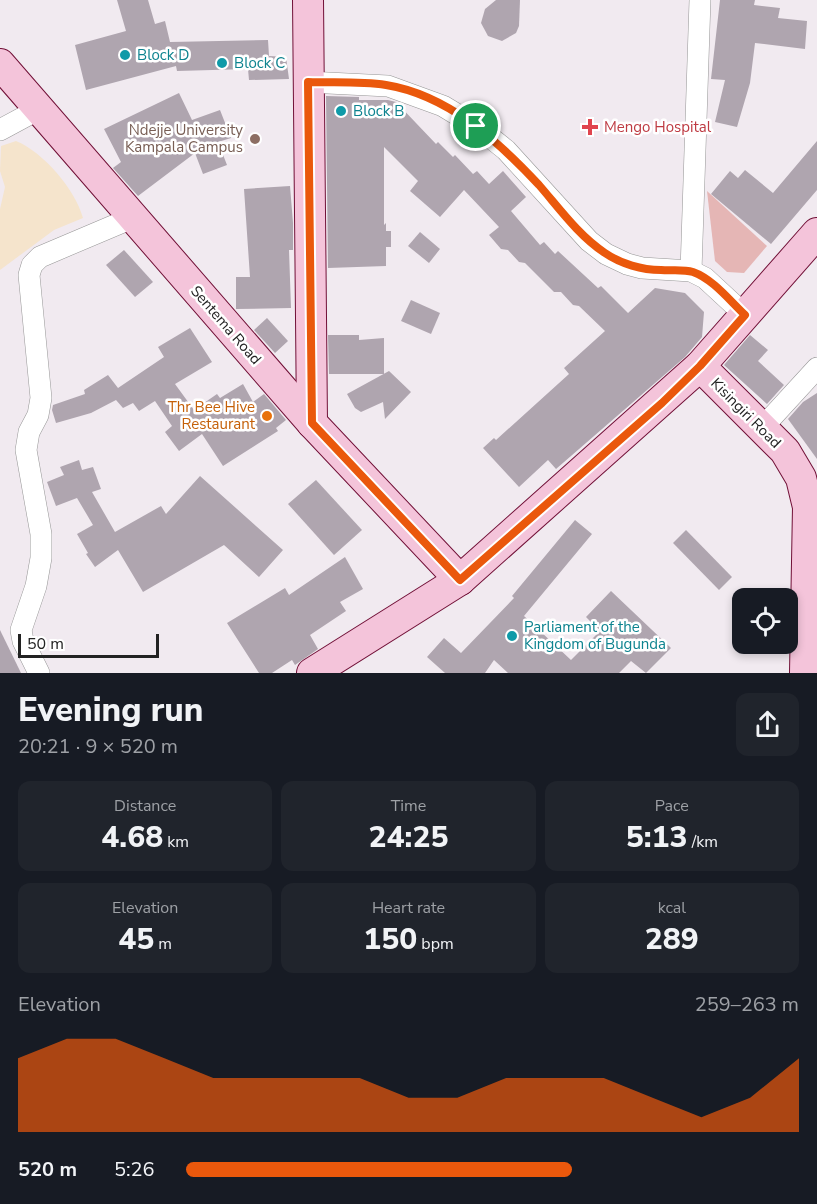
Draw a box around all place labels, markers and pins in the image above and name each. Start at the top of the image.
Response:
place label: Block D [137,45,189,65]
marker: Block D [118,48,132,62]
place label: Block C [234,53,285,73]
marker: Block C [215,56,229,70]
pin [450,100,501,151]
place label: Block B [353,101,404,121]
marker: Block B [334,104,348,118]
place label: Mengo Hospital [604,117,712,137]
marker: Mengo Hospital [581,118,599,136]
place label: Ndejje University Kampala Campus [125,120,243,157]
marker: Ndejje University Kampala Campus [248,132,262,146]
place label: Thr Bee Hive Restaurant [168,397,256,434]
marker: Thr Bee Hive Restaurant [260,409,274,423]
place label: Parliament of the Kingdom of Bugunda [524,617,666,654]
marker: Parliament of the Kingdom of Bugunda [505,629,519,643]

